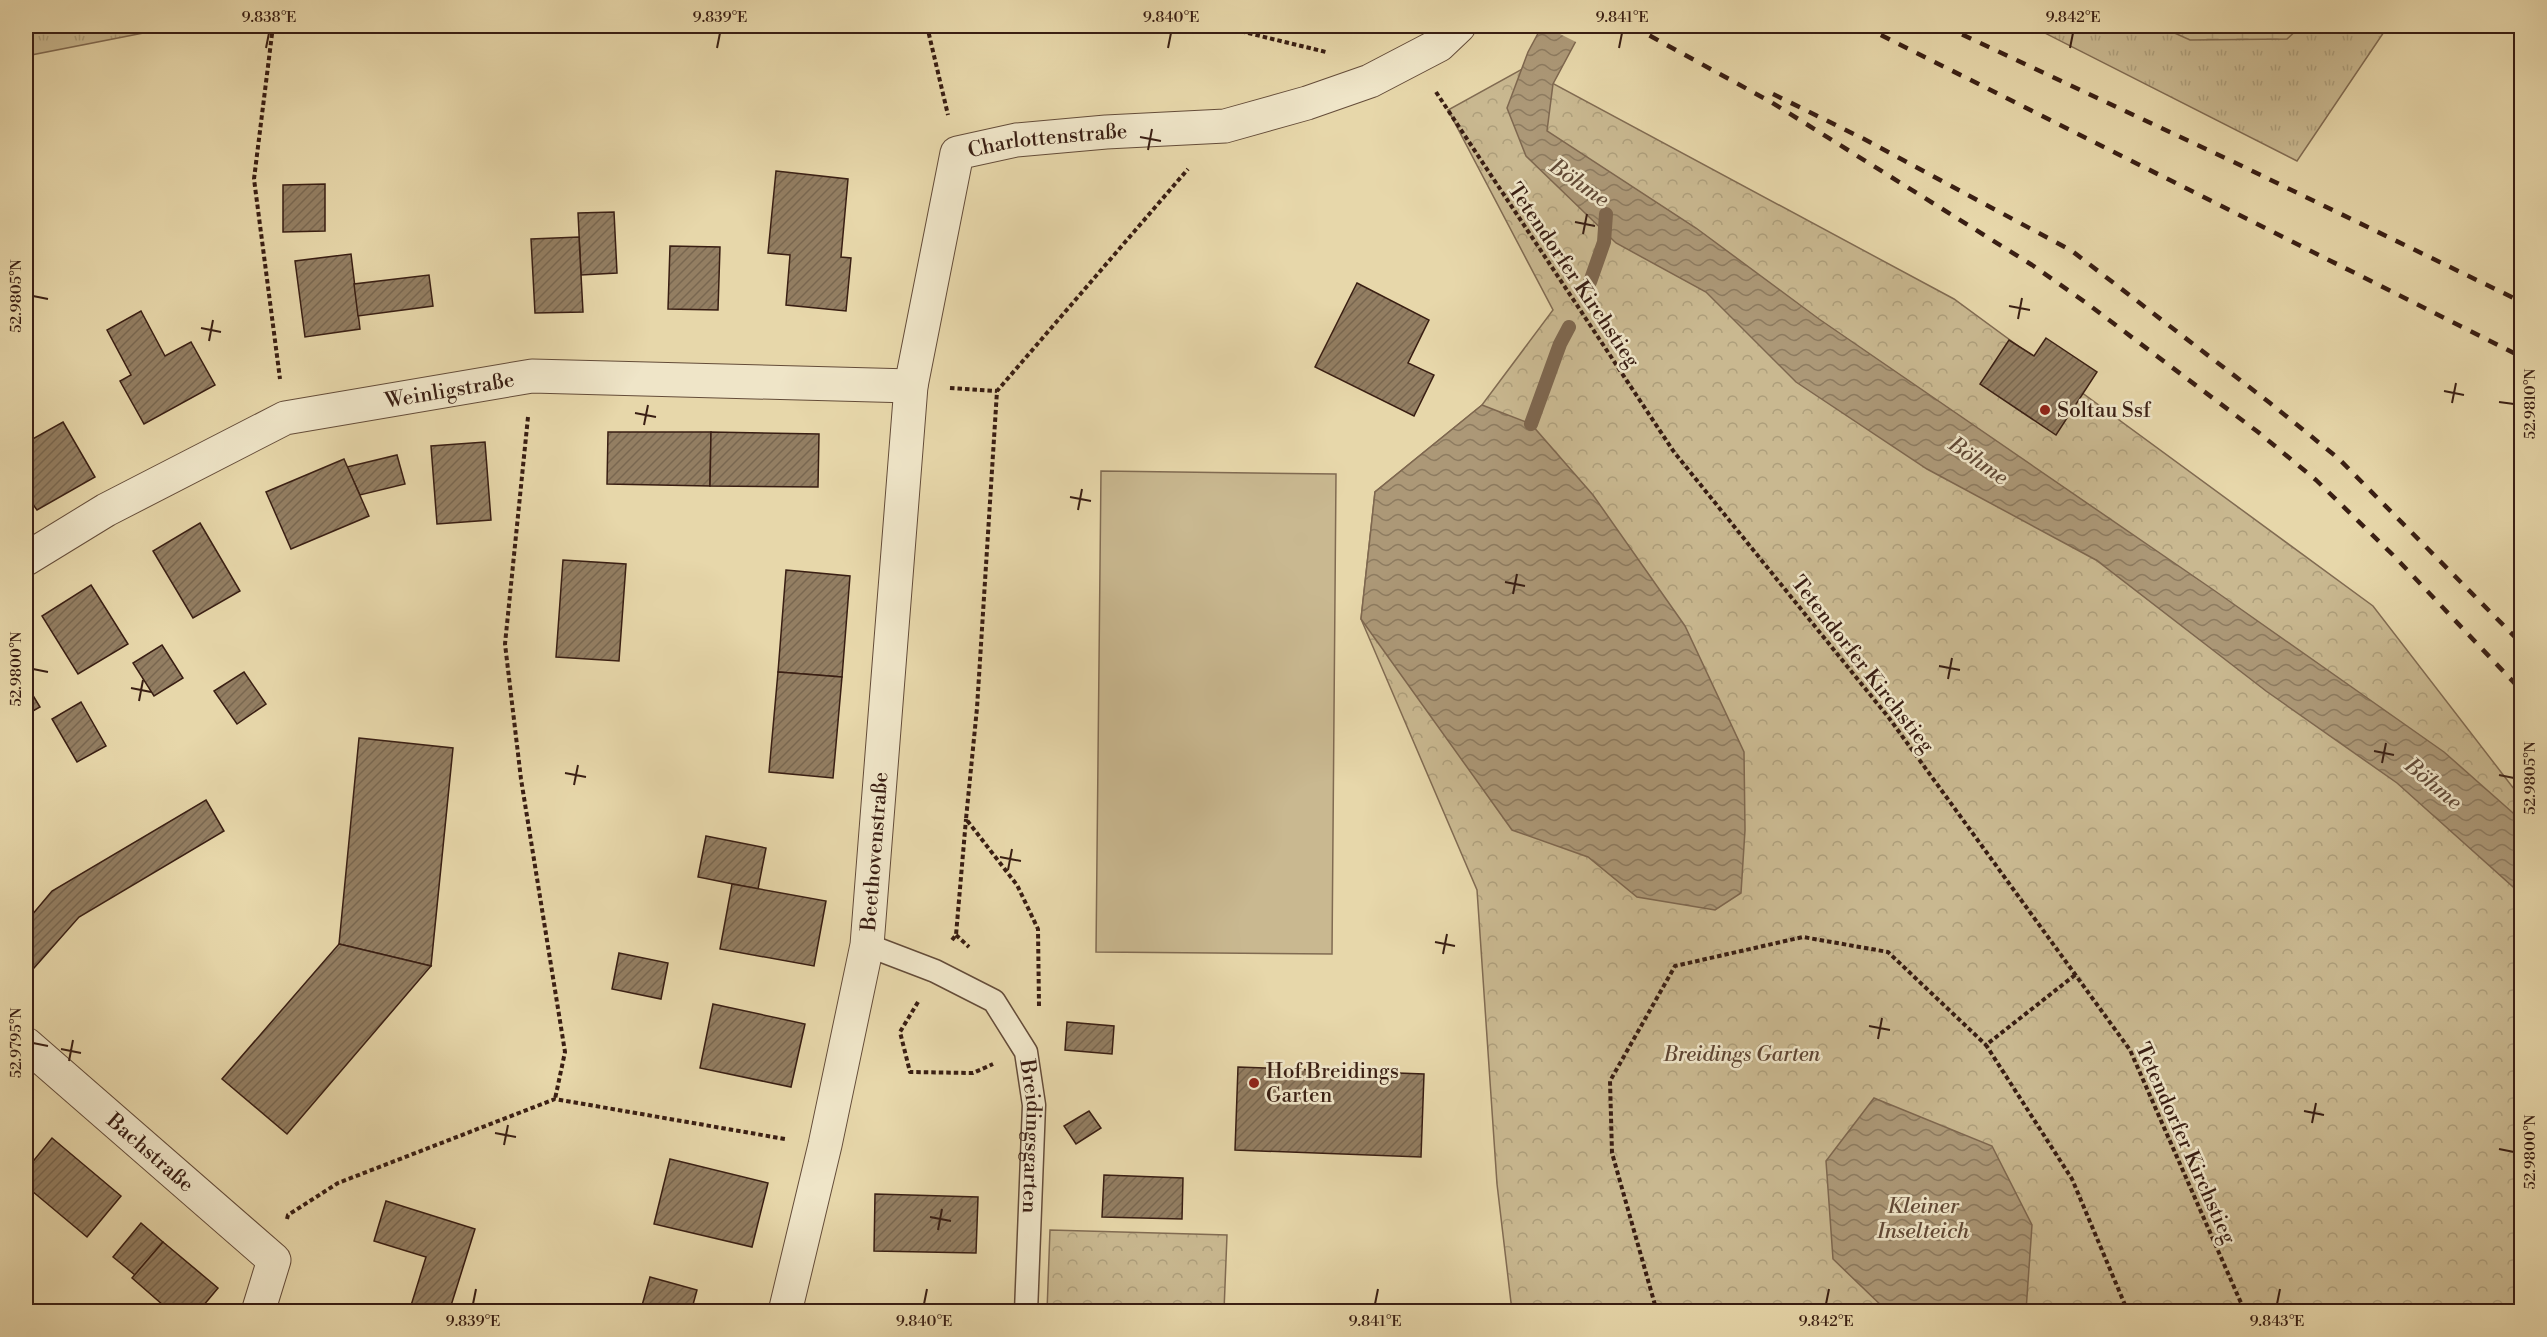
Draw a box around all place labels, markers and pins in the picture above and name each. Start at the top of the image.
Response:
place label: Soltau Ssf [2057,398,2152,424]
marker: Soltau Ssf [2038,403,2052,417]
place label: Hof Breidings Garten [1266,1059,1399,1109]
marker: Hof Breidings Garten [1247,1076,1261,1090]

